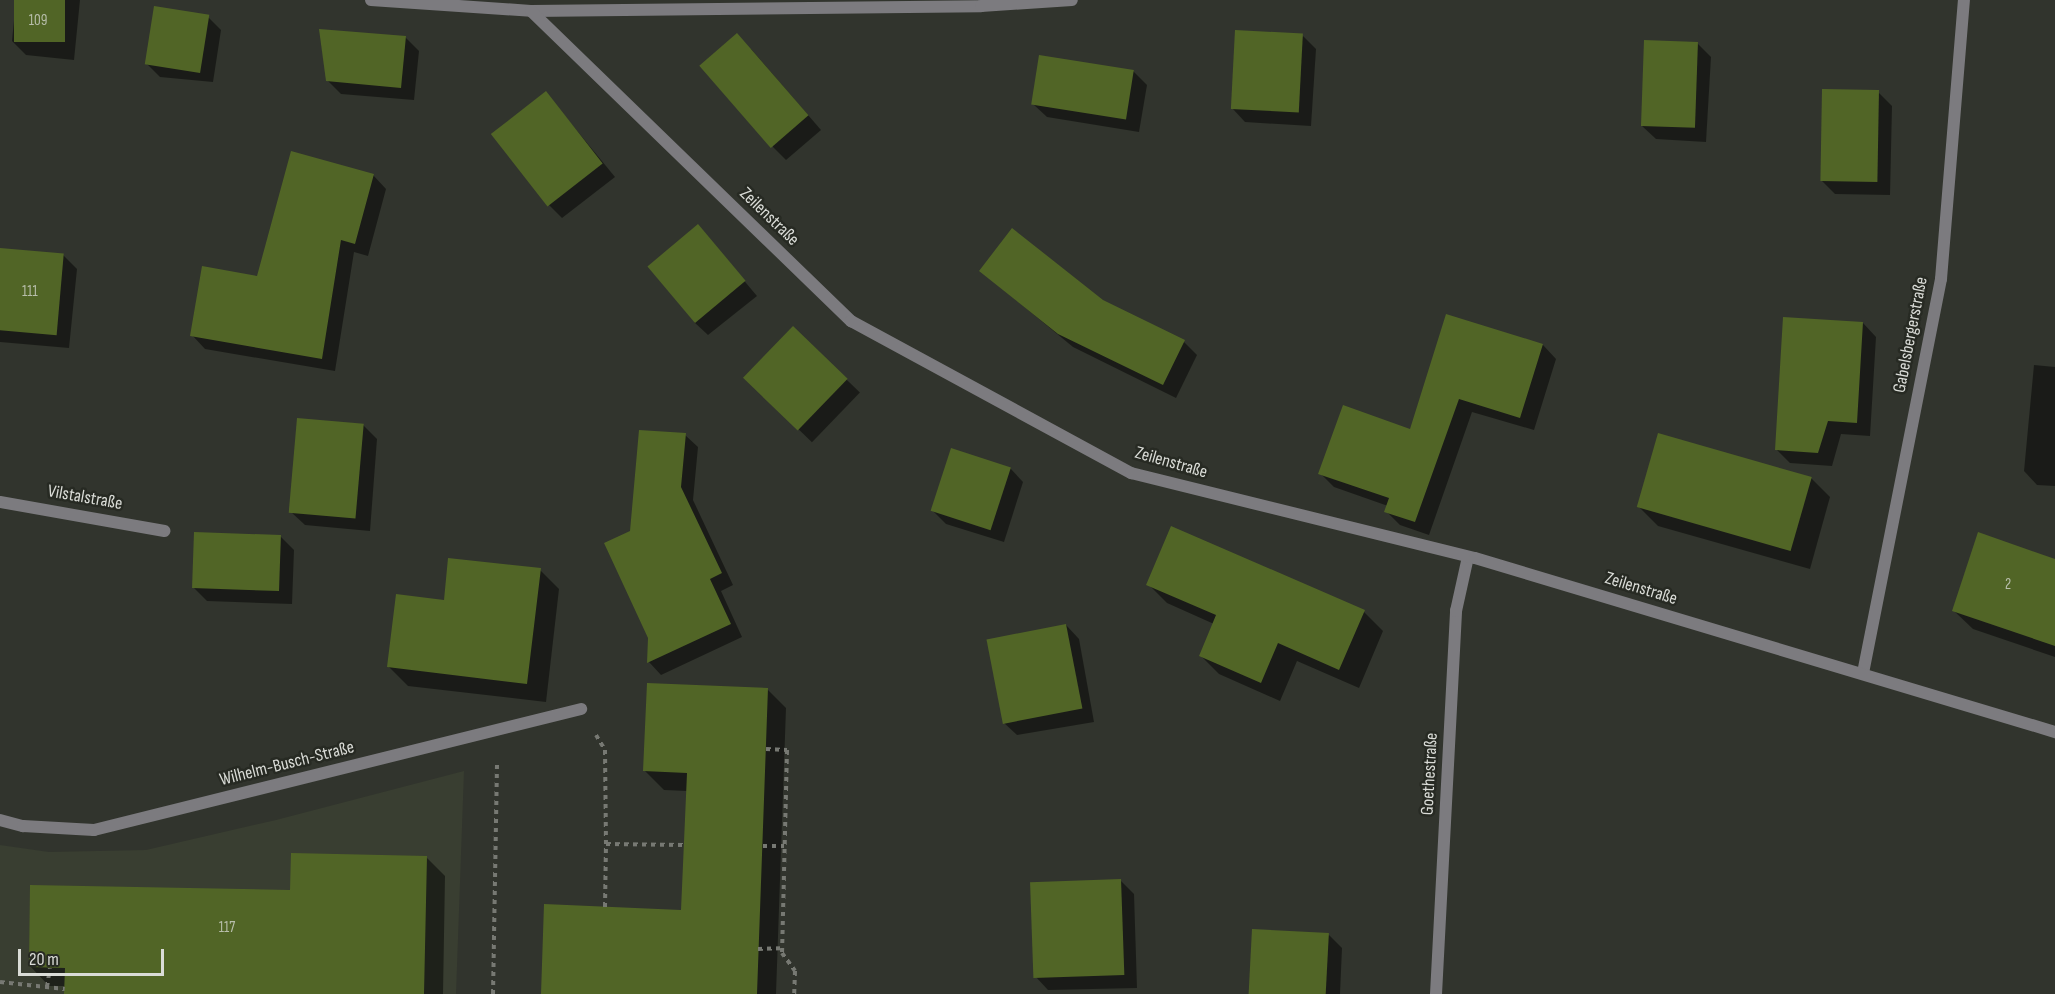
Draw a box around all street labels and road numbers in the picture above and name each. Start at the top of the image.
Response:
street label: Zeilenstraße [735,183,803,251]
street label: Gabelsbergerstraße [1889,275,1933,395]
street label: Zeilenstraße [1132,442,1210,484]
street label: Vilstalstraße [46,481,124,515]
street label: Zeilenstraße [1602,568,1680,610]
street label: Goethestraße [1417,732,1443,816]
street label: Wilhelm-Busch-Straße [217,737,357,791]

